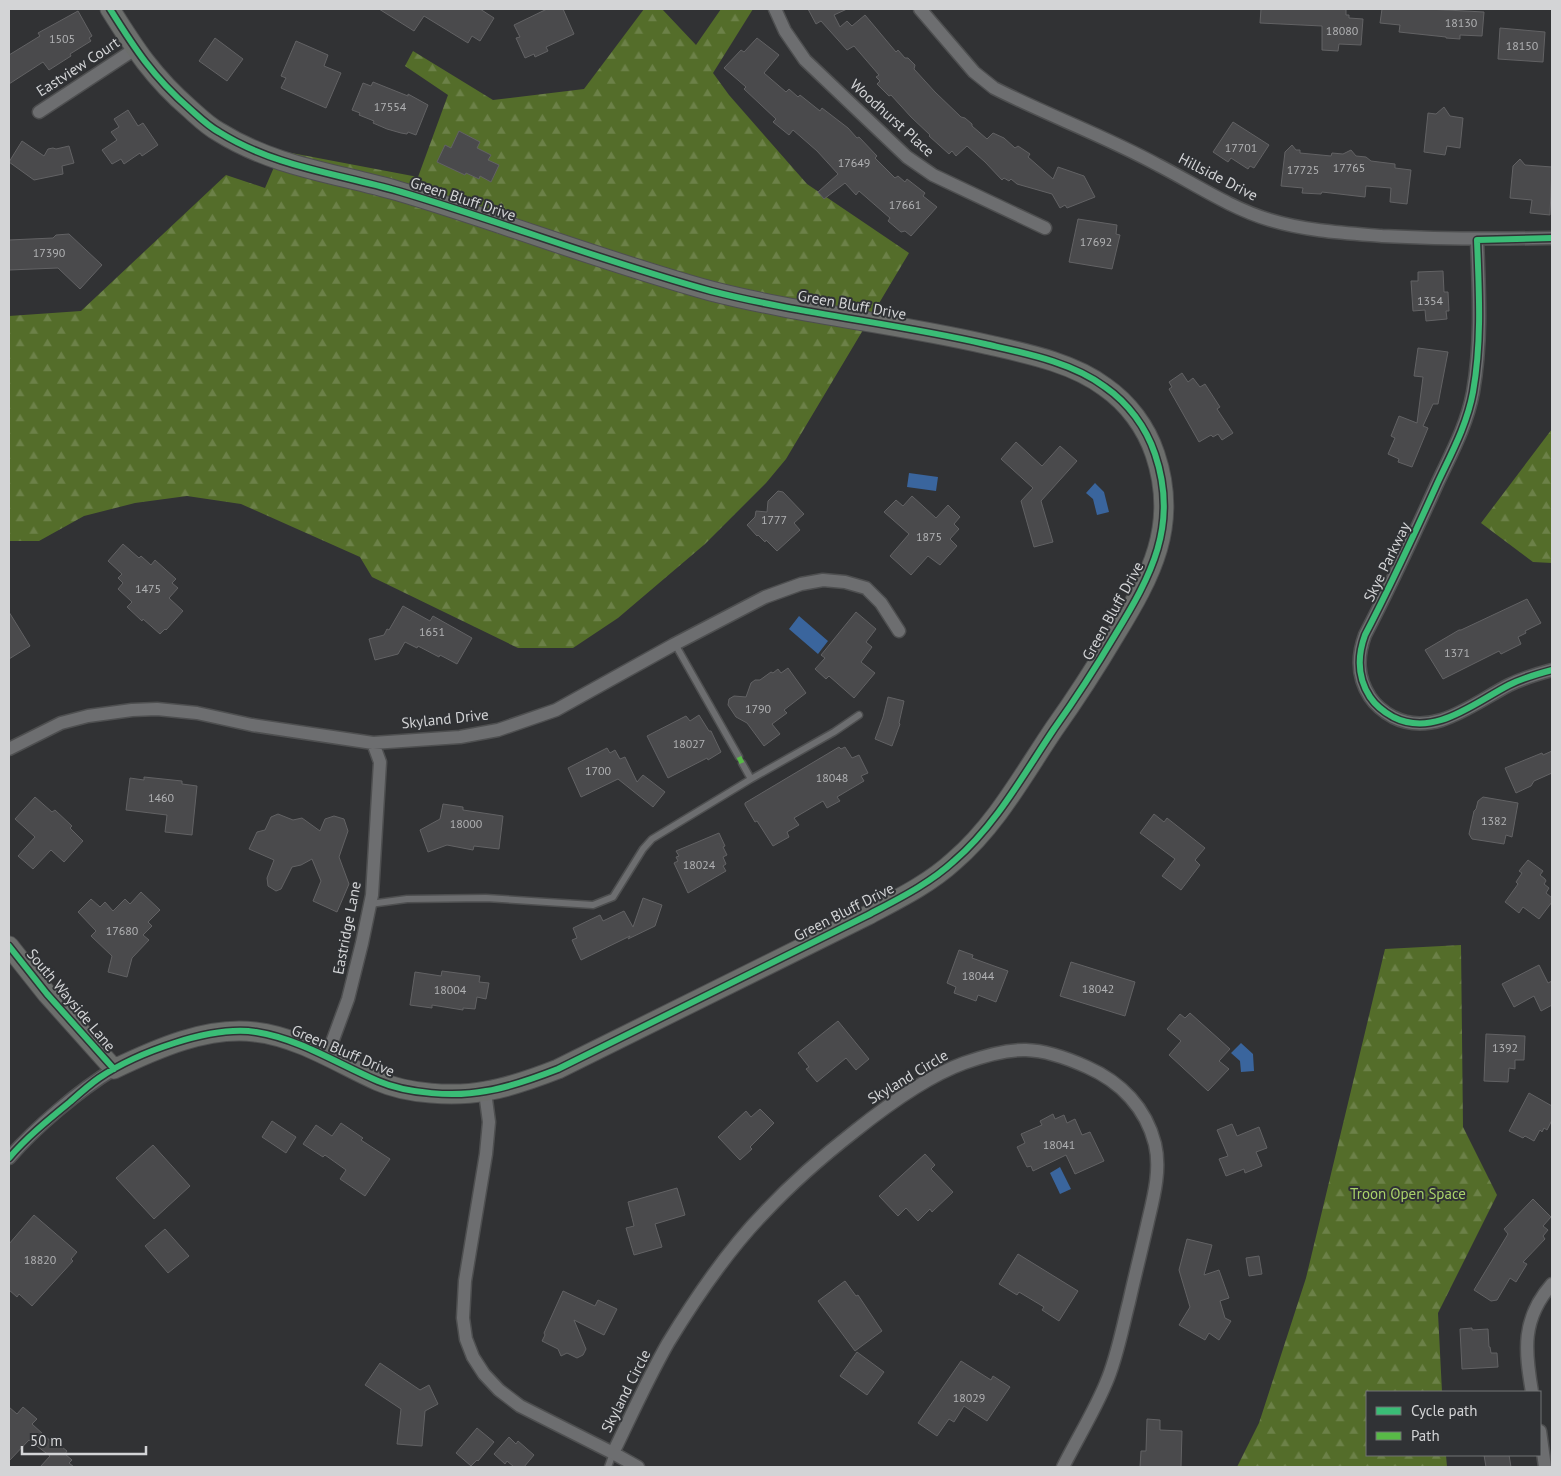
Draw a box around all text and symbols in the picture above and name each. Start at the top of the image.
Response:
house number: 18130 [1445,15,1478,30]
house number: 18080 [1326,23,1359,38]
house number: 1505 [49,31,75,46]
street label: Eastview Court [33,33,123,100]
house number: 18150 [1506,38,1539,53]
street label: Woodhurst Place [846,75,938,160]
house number: 17554 [374,99,407,114]
house number: 17701 [1225,140,1257,155]
street label: Hillside Drive [1175,148,1261,205]
house number: 17649 [838,155,870,170]
house number: 17765 [1333,160,1365,175]
house number: 17725 [1287,162,1319,177]
street label: Green Bluff Drive [408,172,518,225]
house number: 17661 [889,197,921,212]
house number: 17692 [1080,234,1112,249]
house number: 17390 [33,245,66,260]
street label: Green Bluff Drive [796,286,908,323]
house number: 1354 [1417,293,1444,308]
house number: 1777 [761,512,787,527]
street label: Skye Parkway [1359,519,1414,605]
house number: 1875 [916,529,942,544]
street label: Green Bluff Drive [1078,558,1148,663]
house number: 1475 [135,581,161,596]
house number: 1651 [419,624,445,639]
house number: 1371 [1444,645,1470,660]
house number: 1790 [745,701,772,716]
street label: Skyland Drive [400,704,490,733]
house number: 18027 [673,736,705,751]
house number: 1700 [585,763,612,778]
house number: 18048 [816,770,848,785]
house number: 1460 [148,790,175,805]
house number: 1382 [1481,813,1507,828]
house number: 18000 [450,816,483,831]
house number: 18024 [683,857,716,872]
street label: Green Bluff Drive [790,878,897,945]
street label: Eastridge Lane [328,880,365,976]
house number: 17680 [106,923,139,938]
street label: South Wayside Lane [23,945,120,1055]
house number: 18044 [962,968,995,983]
house number: 18042 [1082,981,1114,996]
house number: 18004 [434,982,467,997]
street label: Green Bluff Drive [289,1020,398,1081]
house number: 1392 [1492,1040,1518,1055]
street label: Skyland Circle [864,1045,951,1108]
house number: 18041 [1043,1137,1075,1152]
park label: Troon Open Space [1350,1184,1466,1203]
house number: 18820 [24,1252,57,1267]
street label: Skyland Circle [597,1346,655,1435]
house number: 18029 [953,1390,985,1405]
legend [1366,1391,1541,1456]
text: Cycle path [1411,1401,1477,1420]
scale bar [22,1424,146,1456]
text: Path [1411,1426,1440,1445]
text: 50 m [30,1431,63,1450]

